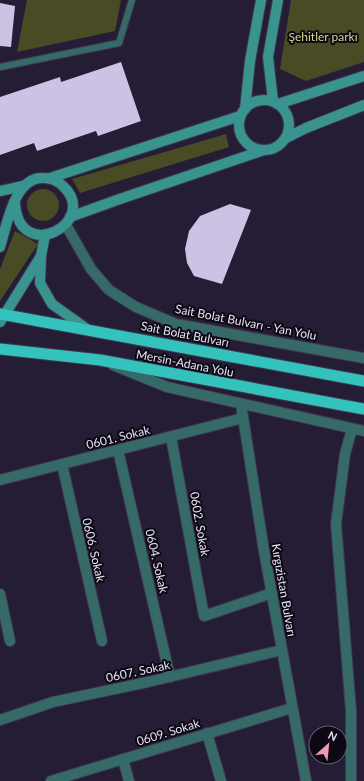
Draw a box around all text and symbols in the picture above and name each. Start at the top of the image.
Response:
park label: Şehitler parkı [288,29,358,44]
street label: Sait Bolat Bulvarı - Yan Yolu [174,301,318,343]
street label: Sait Bolat Bulvarı [140,318,230,350]
street label: Mersin-Adana Yolu [135,346,235,380]
street label: 0601. Sokak [85,422,152,452]
street label: 0602. Sokak [187,491,213,558]
street label: 0606. Sokak [79,517,109,584]
street label: 0604. Sokak [142,528,172,595]
street label: Kırgızistan Bulvarı [268,542,300,638]
street label: 0607. Sokak [105,657,172,685]
street label: 0609. Sokak [135,715,202,749]
north arrow [308,725,348,765]
text: N [326,728,339,743]

